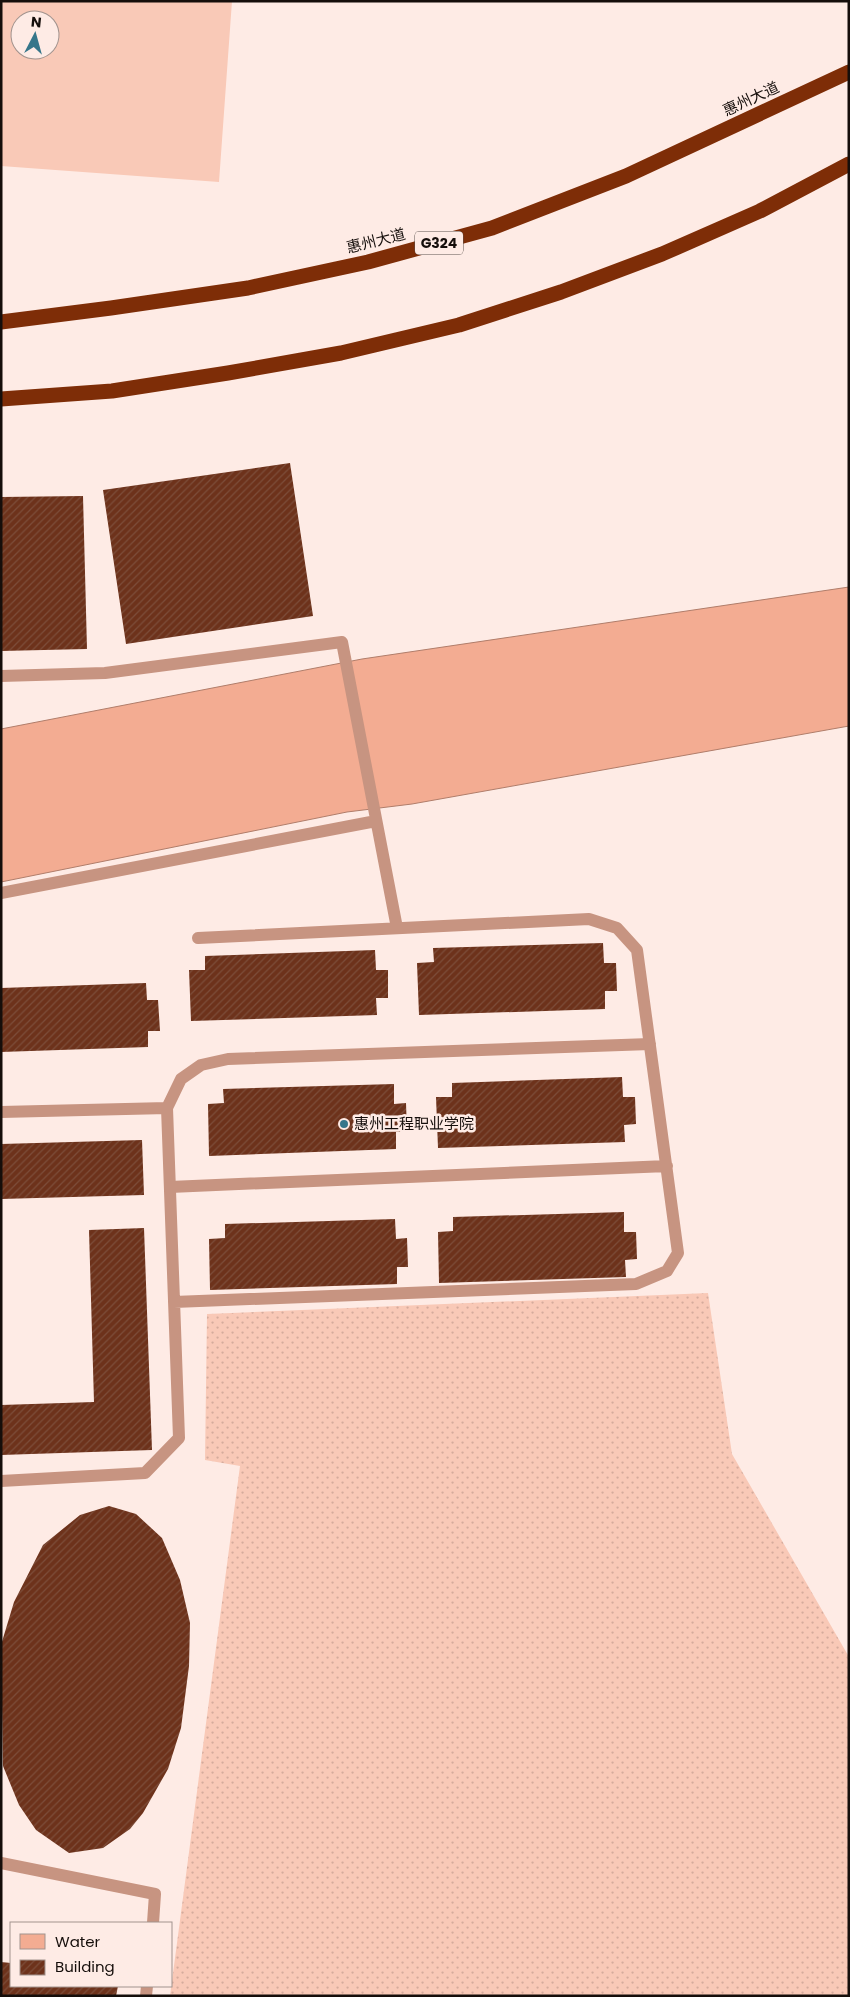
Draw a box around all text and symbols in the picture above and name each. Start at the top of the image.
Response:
north arrow [10,10,60,60]
text: N [30,12,43,33]
street label: 惠州大道 [719,76,782,121]
street label: 惠州大道 [344,223,408,258]
road number: G324 [415,232,463,254]
place label: 惠州工程职业学院 [354,1113,474,1134]
marker: 惠州工程职业学院 [338,1118,350,1130]
legend [10,1922,172,1987]
text: Water [55,1931,101,1952]
text: Building [55,1956,115,1977]

